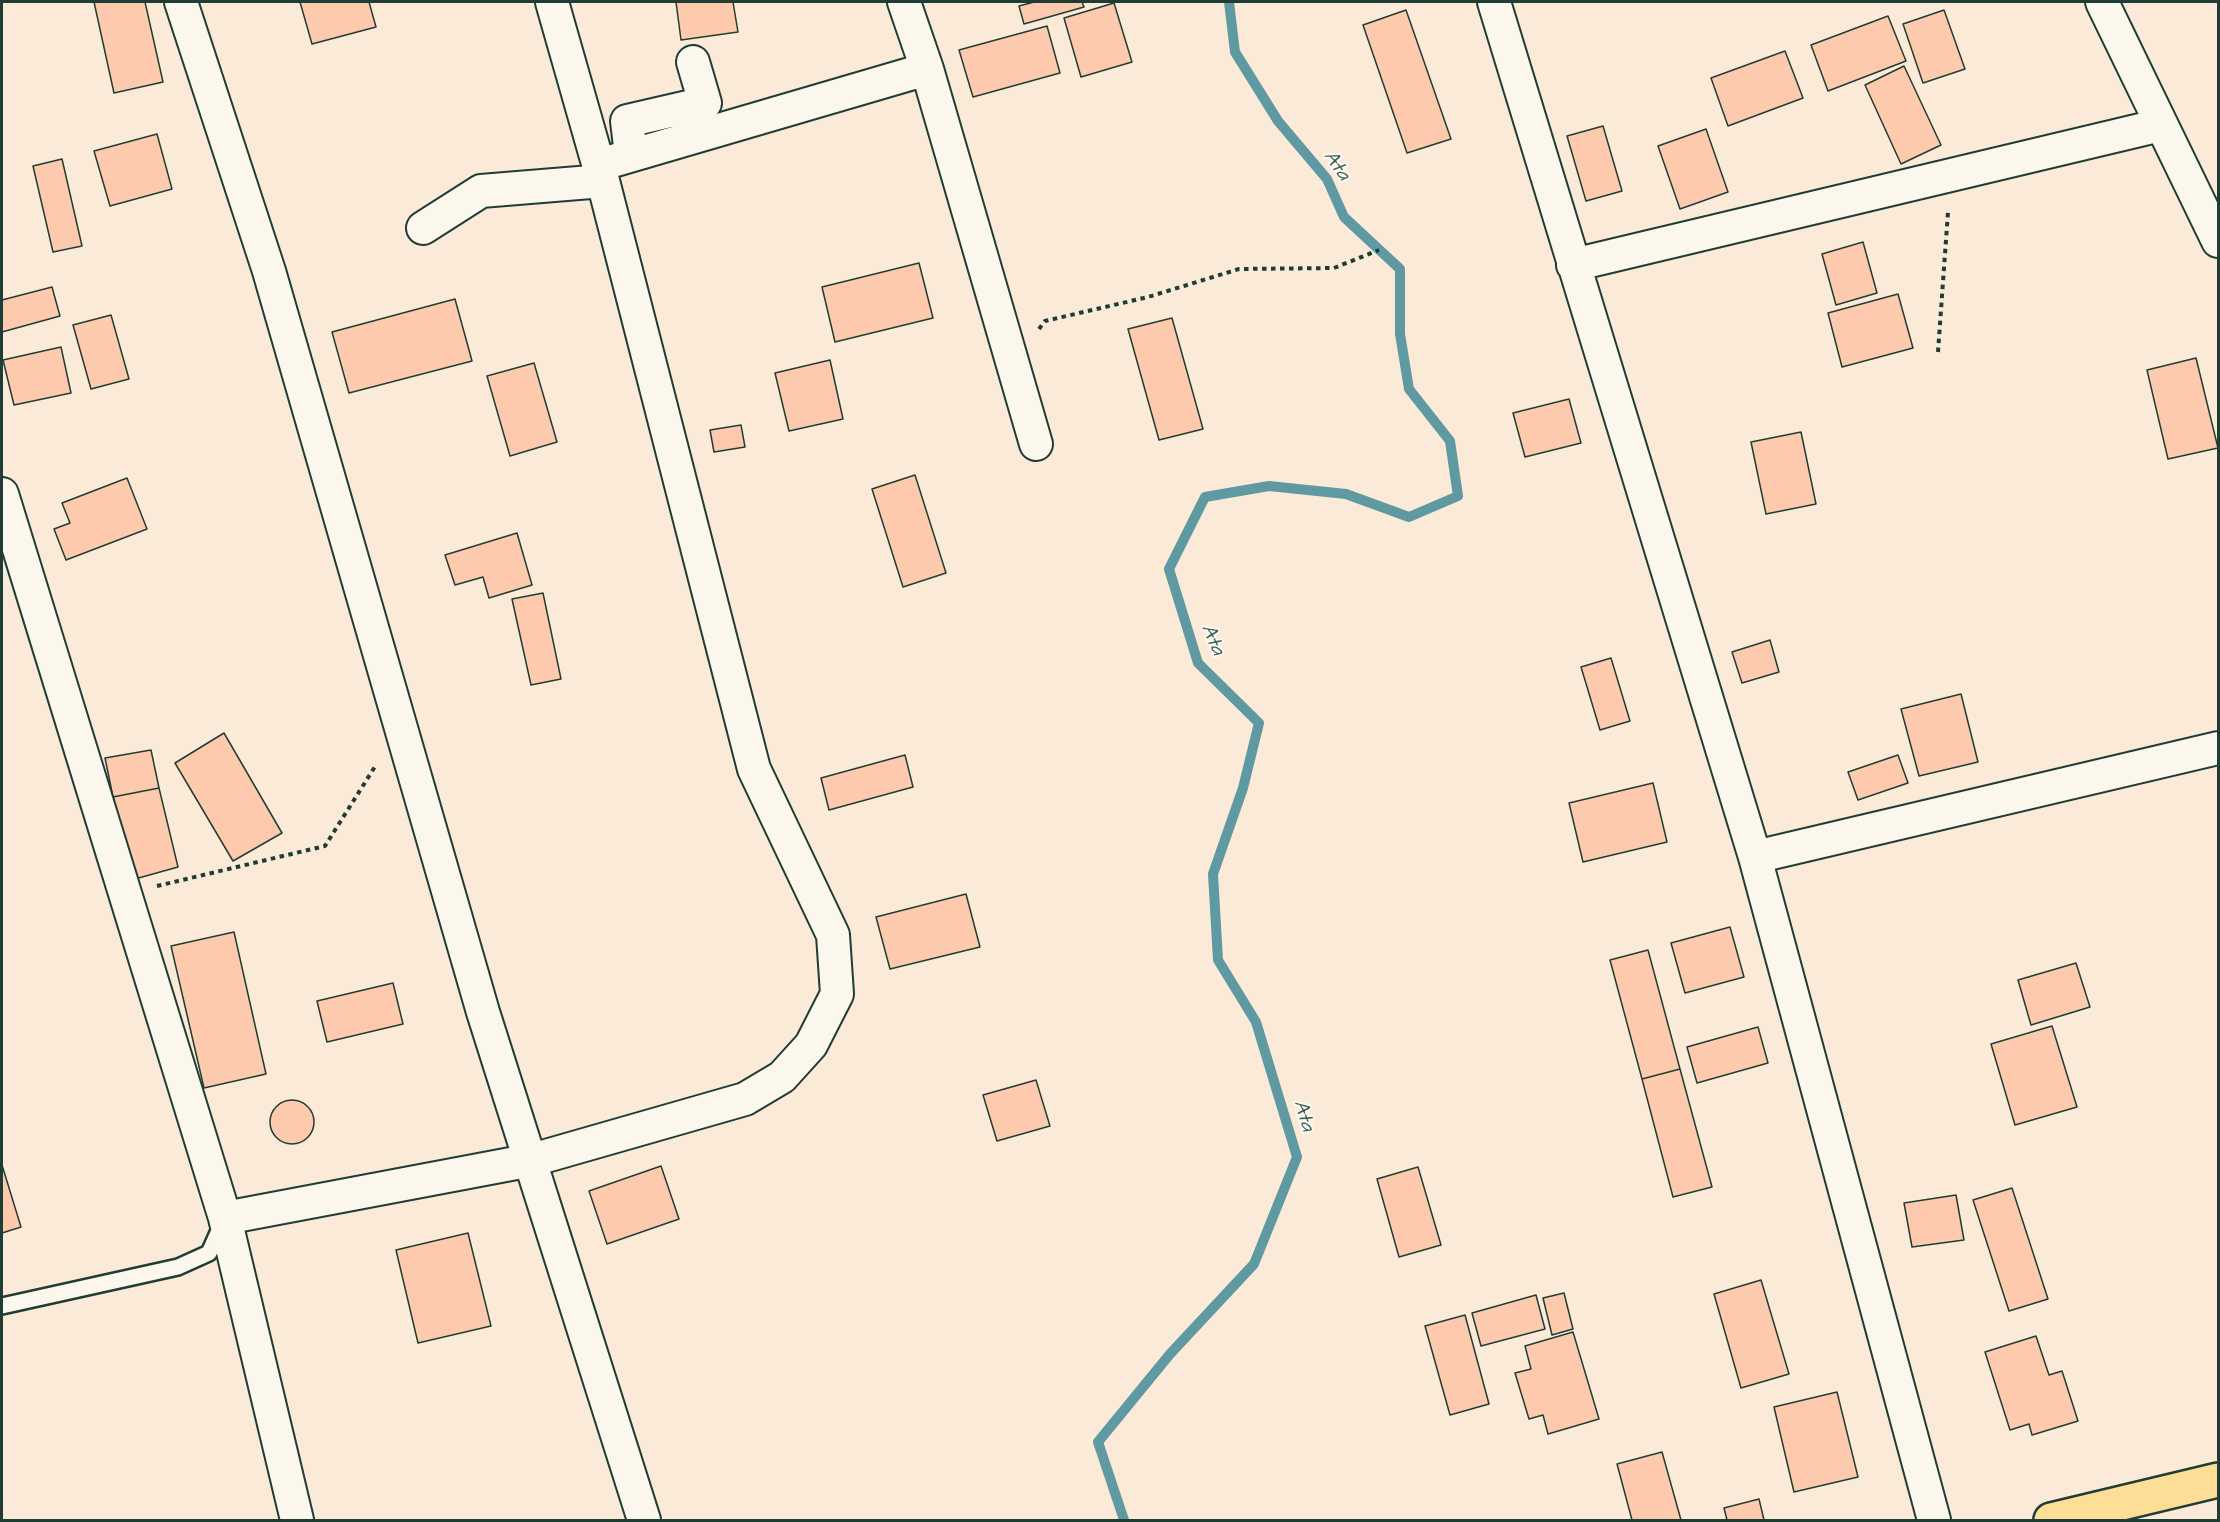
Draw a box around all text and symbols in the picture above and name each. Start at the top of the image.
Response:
water label: Ata [1317,146,1355,186]
water label: Ata [1195,621,1229,659]
water label: Ata [1287,1098,1319,1134]

